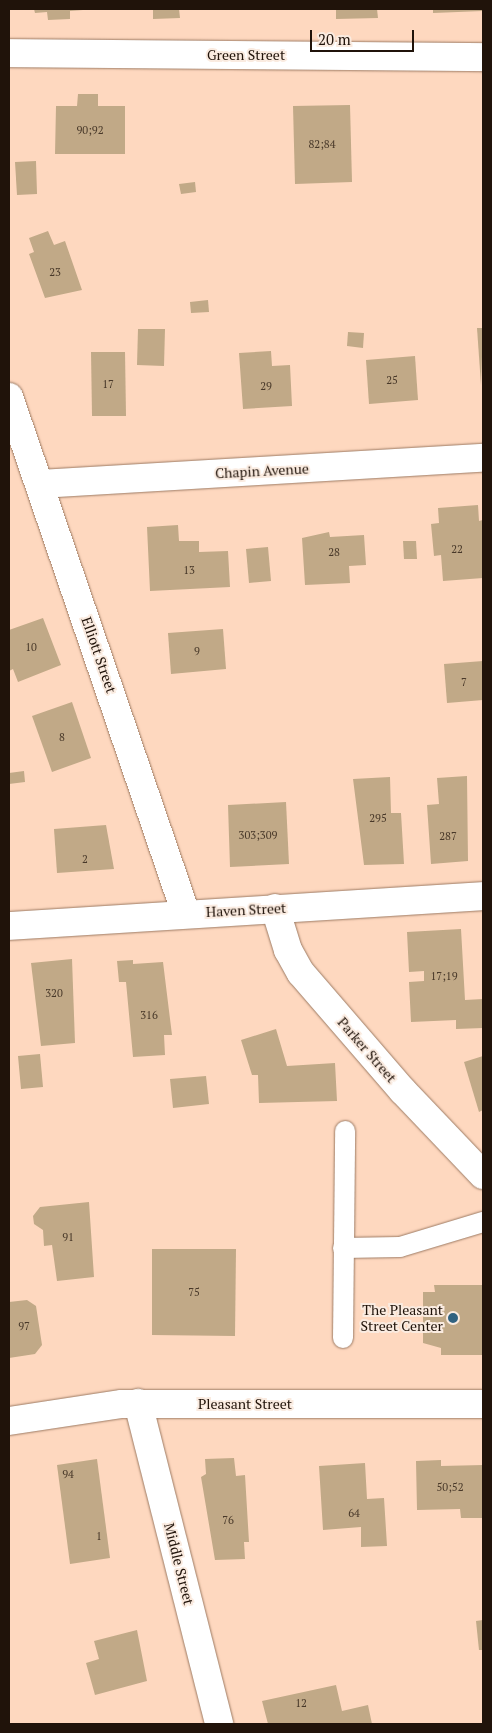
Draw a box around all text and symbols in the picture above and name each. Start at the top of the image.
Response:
scale bar [312,20,416,52]
text: 20 m [318,29,351,49]
street label: Green Street [207,47,285,63]
house number: 90;92 [76,123,104,137]
house number: 82;84 [308,137,336,151]
house number: 23 [49,265,61,279]
house number: 25 [386,373,398,387]
house number: 17 [102,377,114,391]
house number: 29 [260,379,272,393]
street label: Chapin Avenue [215,460,309,482]
house number: 22 [451,542,463,556]
house number: 28 [328,545,340,559]
house number: 13 [183,563,195,577]
street label: Elliott Street [78,615,120,695]
house number: 10 [25,640,37,654]
house number: 9 [194,644,200,658]
house number: 7 [461,675,467,689]
house number: 8 [59,730,65,744]
house number: 295 [369,811,387,825]
house number: 303;309 [239,828,277,842]
house number: 287 [439,829,457,843]
house number: 2 [82,852,88,866]
street label: Haven Street [206,900,286,920]
house number: 17;19 [430,969,458,983]
house number: 320 [45,986,63,1000]
house number: 316 [140,1008,158,1022]
street label: Parker Street [334,1014,400,1086]
house number: 91 [62,1230,74,1244]
house number: 75 [188,1285,200,1299]
place label: The Pleasant Street Center [361,1302,443,1334]
marker: The Pleasant Street Center [447,1312,459,1324]
house number: 97 [18,1319,30,1333]
street label: Pleasant Street [198,1396,292,1412]
house number: 94 [62,1467,74,1481]
house number: 50;52 [436,1480,464,1494]
house number: 64 [348,1506,360,1520]
house number: 76 [222,1513,234,1527]
street label: Middle Street [161,1521,197,1607]
house number: 1 [96,1529,102,1543]
house number: 12 [295,1696,307,1710]

